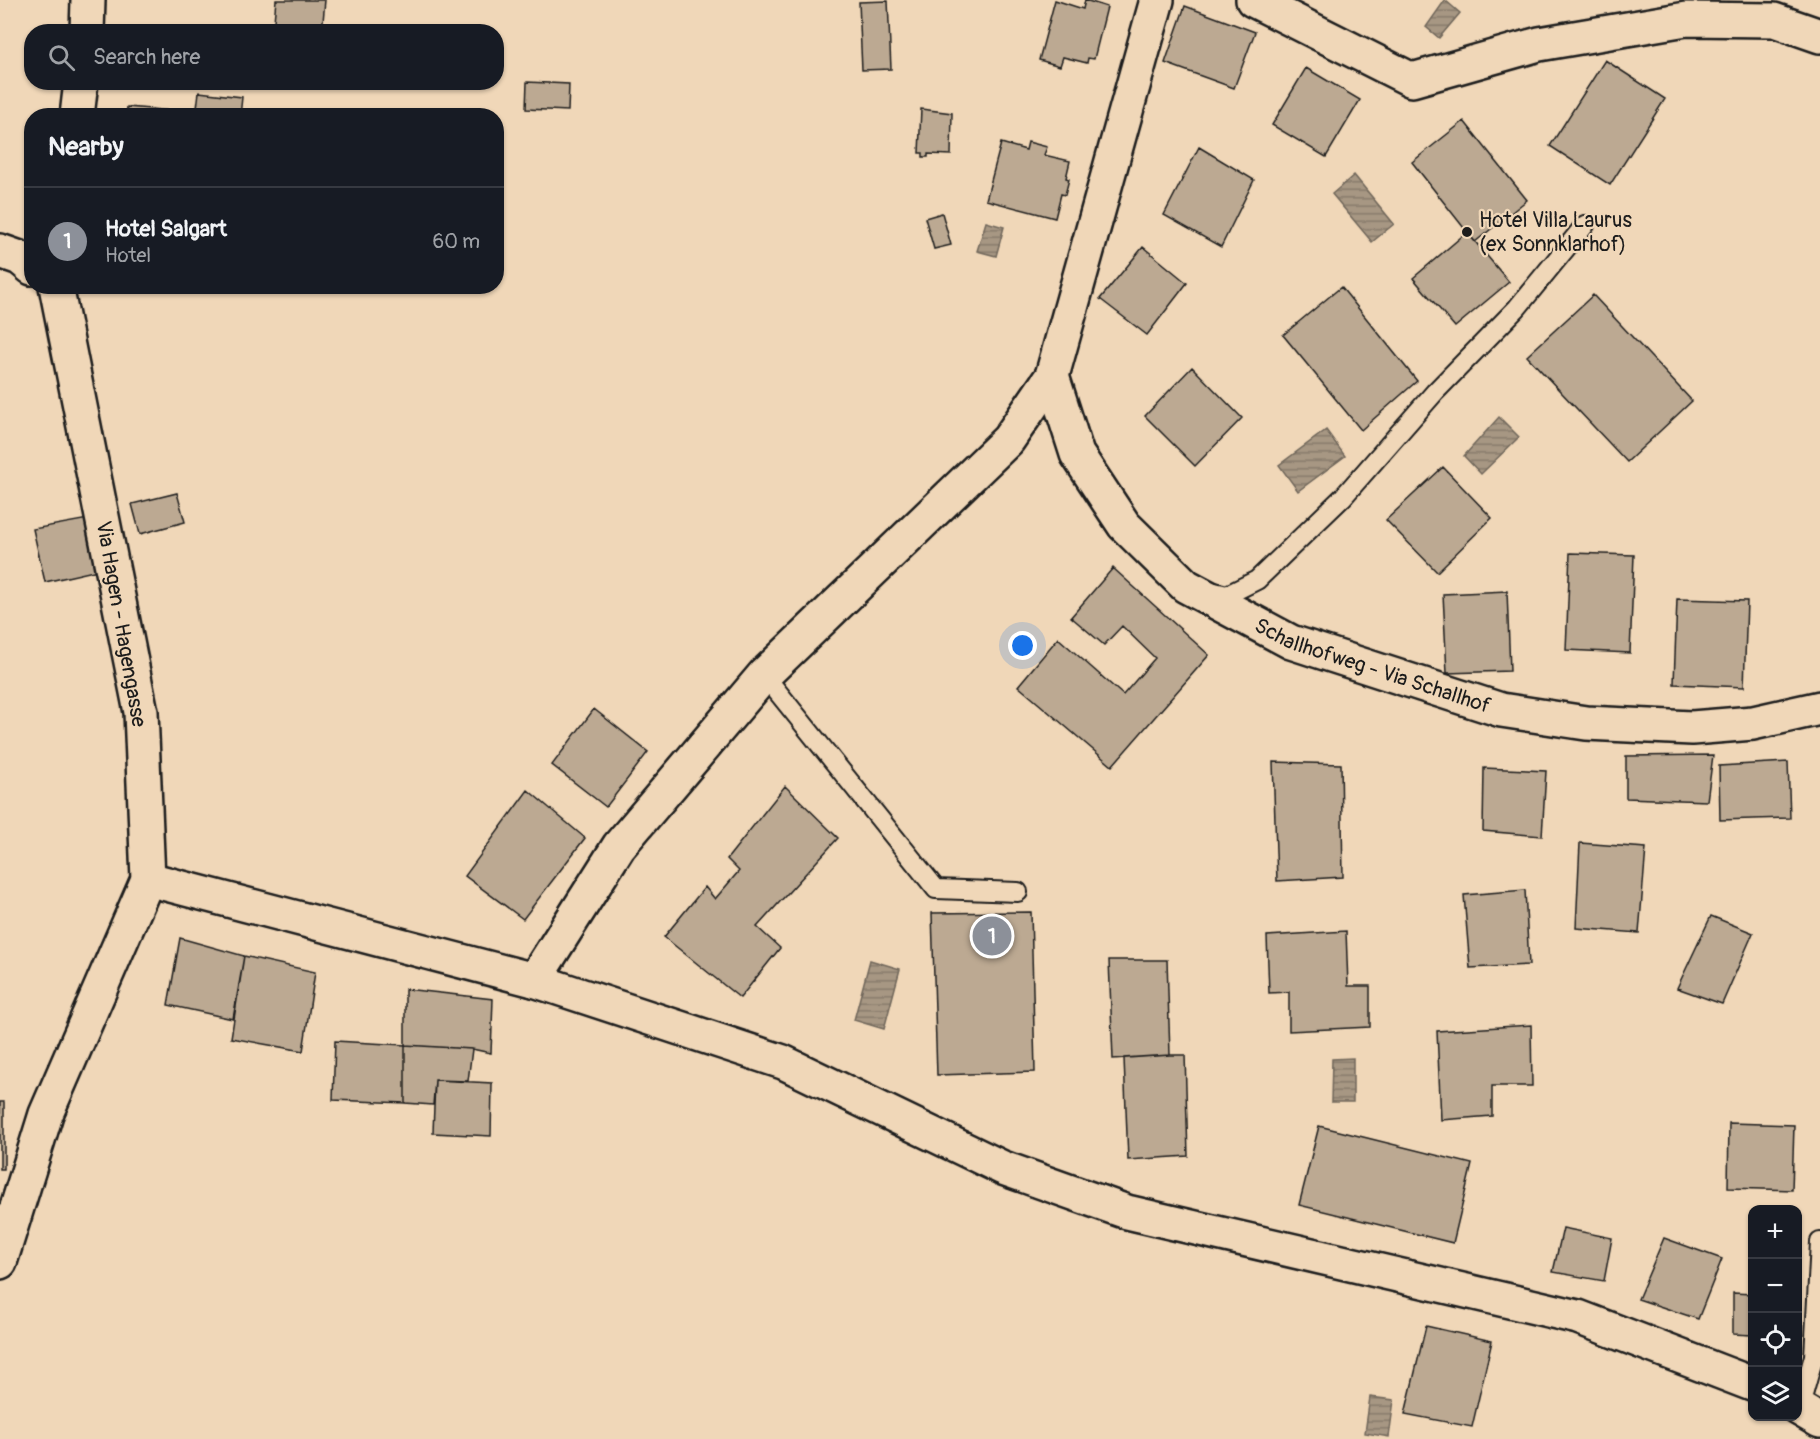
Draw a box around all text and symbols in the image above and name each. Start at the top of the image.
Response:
search box [24,24,504,90]
icon: search [45,41,78,74]
text: Search here [93,43,200,71]
text: Nearby [48,131,124,163]
place label: Hotel Villa Laurus (ex Sonnklarhof) [1479,207,1632,258]
text: Hotel Salgart [105,215,227,243]
marker: Hotel Villa Laurus (ex Sonnklarhof) [1460,225,1474,239]
text: 1 [64,229,71,254]
text: 60 m [433,229,480,254]
text: Hotel [105,243,151,268]
street label: Via Hagen - Hagengasse [90,519,153,730]
street label: Schallhofweg - Via Schallhof [1250,612,1495,719]
your location [1008,631,1037,660]
pin: 1 [972,914,1012,958]
map controls [1748,1205,1802,1421]
button: + [1748,1205,1802,1259]
button: − [1748,1259,1802,1313]
button: locate [1748,1313,1802,1367]
button: layers [1748,1367,1802,1421]

